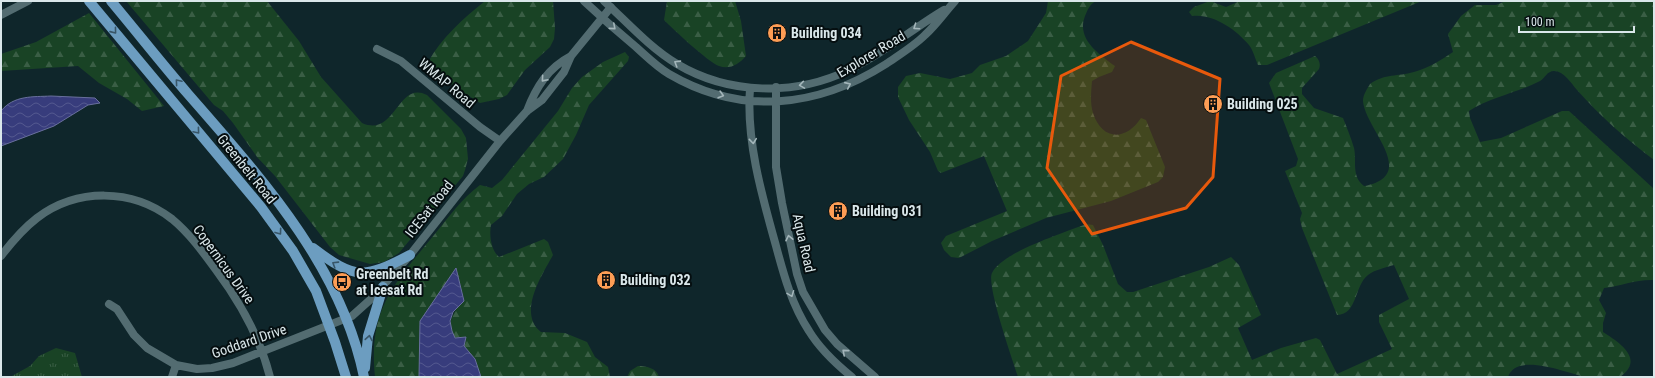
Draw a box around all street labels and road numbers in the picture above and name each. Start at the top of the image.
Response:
street label: Explorer Road [834,27,908,81]
street label: WMAP Road [416,55,478,111]
street label: Greenbelt Road [214,131,280,207]
street label: ICESat Road [402,177,456,241]
street label: Aqua Road [789,212,819,274]
street label: Copernicus Drive [190,221,258,307]
street label: Goddard Drive [209,321,289,361]

